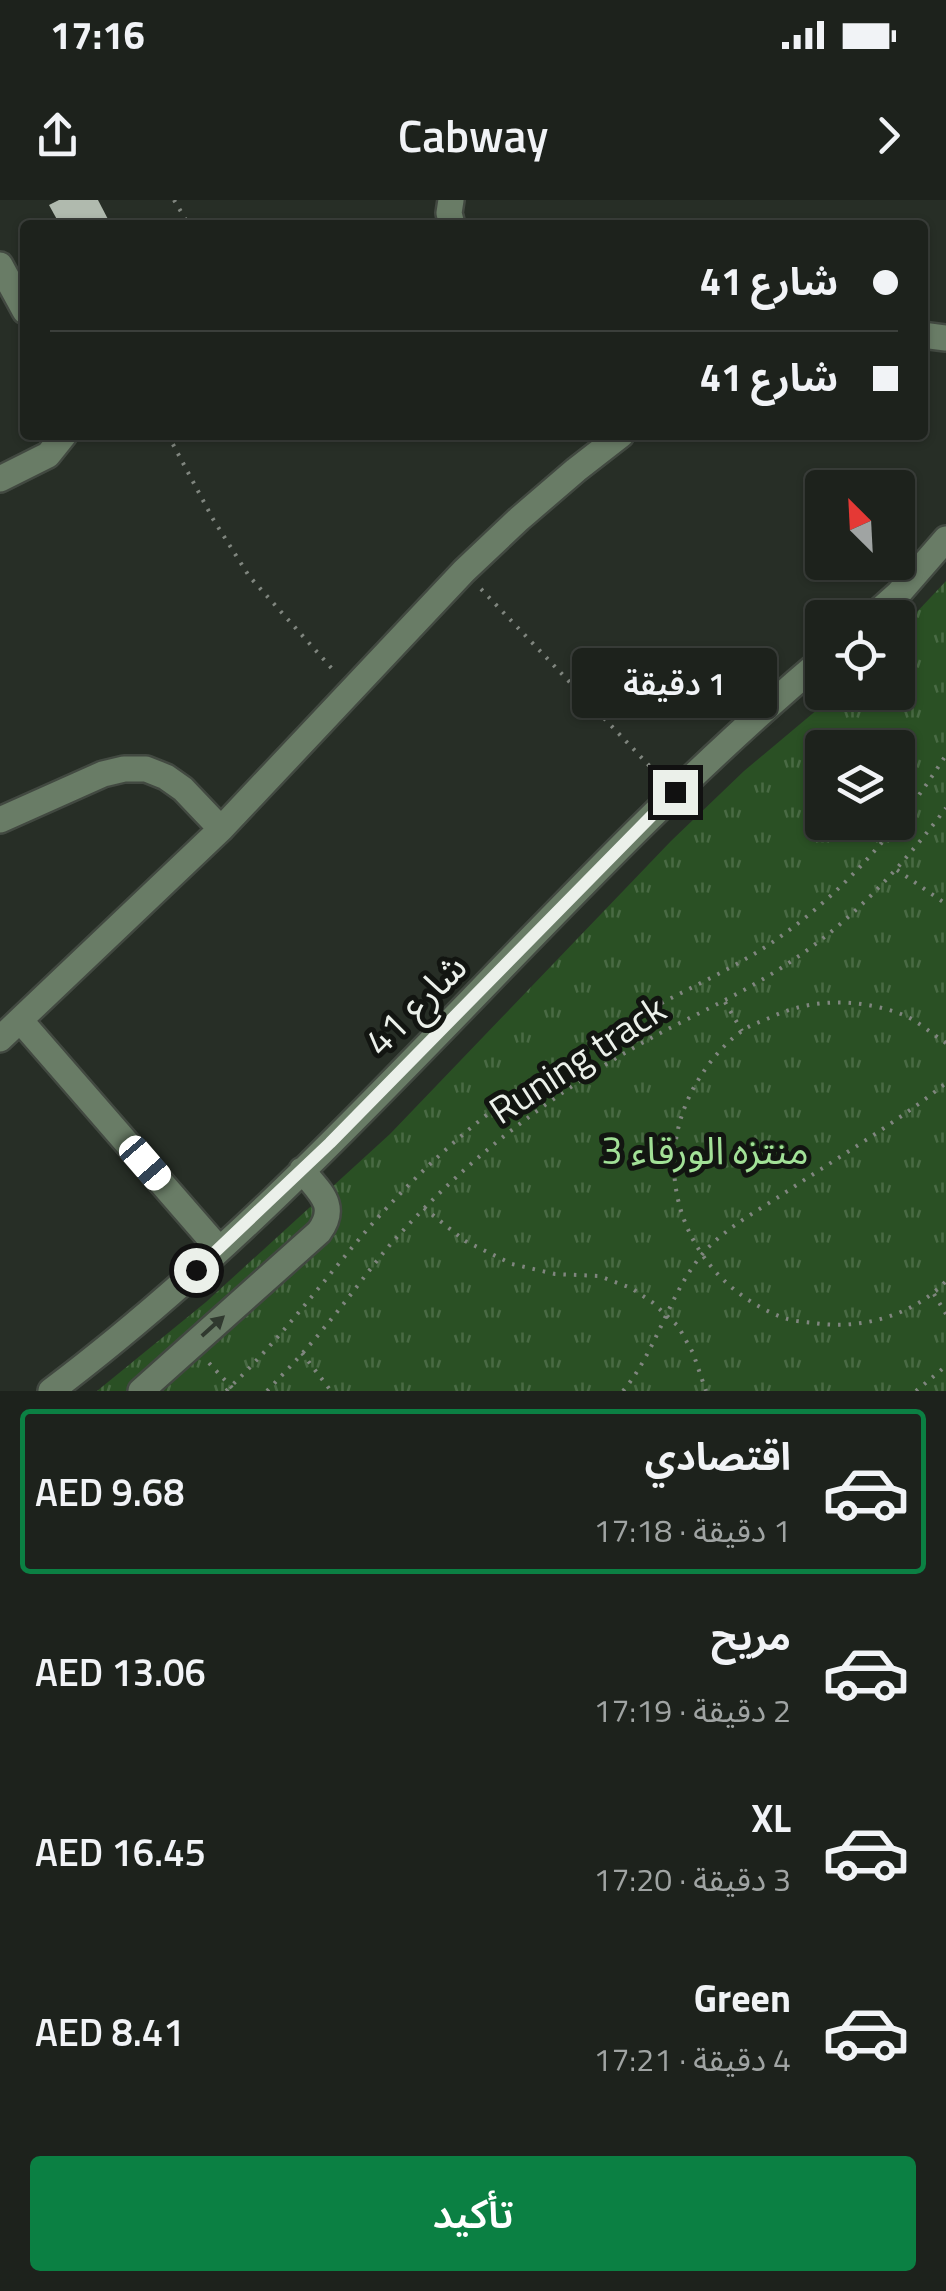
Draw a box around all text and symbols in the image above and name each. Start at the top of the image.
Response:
text: 17:16 [50,6,145,64]
text: Cabway [398,101,548,169]
icon: share [30,108,85,163]
icon: forward [861,108,916,163]
text: شارع 41 [700,252,838,310]
text: شارع 41 [700,348,838,406]
north arrow [805,470,915,580]
map controls [805,470,915,840]
button: locate [805,600,915,710]
callout: 1 دقيقة [572,647,778,717]
text: 1 دقيقة [623,659,726,707]
button: layers [805,730,915,840]
route end [653,770,698,815]
street label: شارع 41 [350,939,480,1069]
street label: Runing track [477,980,677,1138]
park label: منتزه الورقاء 3 [601,1121,809,1179]
car [114,1131,176,1195]
route start [174,1248,219,1293]
one-way arrow [201,1315,225,1338]
text: اقتصادي [645,1427,791,1485]
icon: car [821,1447,911,1537]
text: AED 9.68 [35,1463,184,1521]
text: 1 دقيقة · 17:18 [593,1506,791,1554]
text: مريح [711,1607,791,1665]
icon: car [821,1627,911,1717]
text: AED 13.06 [35,1643,206,1701]
text: 2 دقيقة · 17:19 [593,1686,791,1734]
text: XL [751,1789,791,1847]
icon: car [821,1807,911,1897]
text: AED 16.45 [35,1823,206,1881]
text: 3 دقيقة · 17:20 [593,1855,791,1903]
text: Green [694,1969,791,2027]
icon: car [821,1987,911,2077]
text: AED 8.41 [35,2003,184,2061]
text: 4 دقيقة · 17:21 [593,2035,791,2083]
button: تأكيد [30,2156,916,2271]

